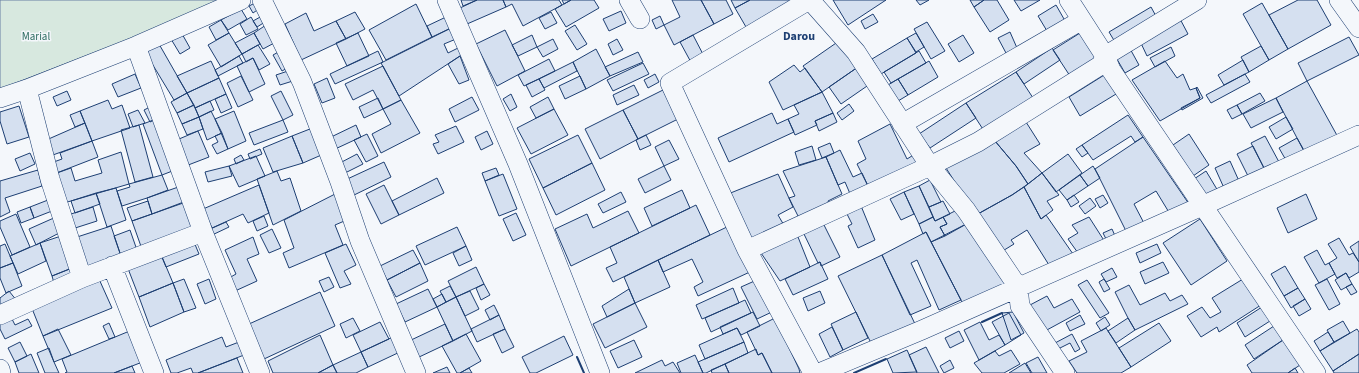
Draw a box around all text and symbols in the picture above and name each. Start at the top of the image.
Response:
district label: Darou [783,28,815,45]
park label: Marial [22,29,50,44]

